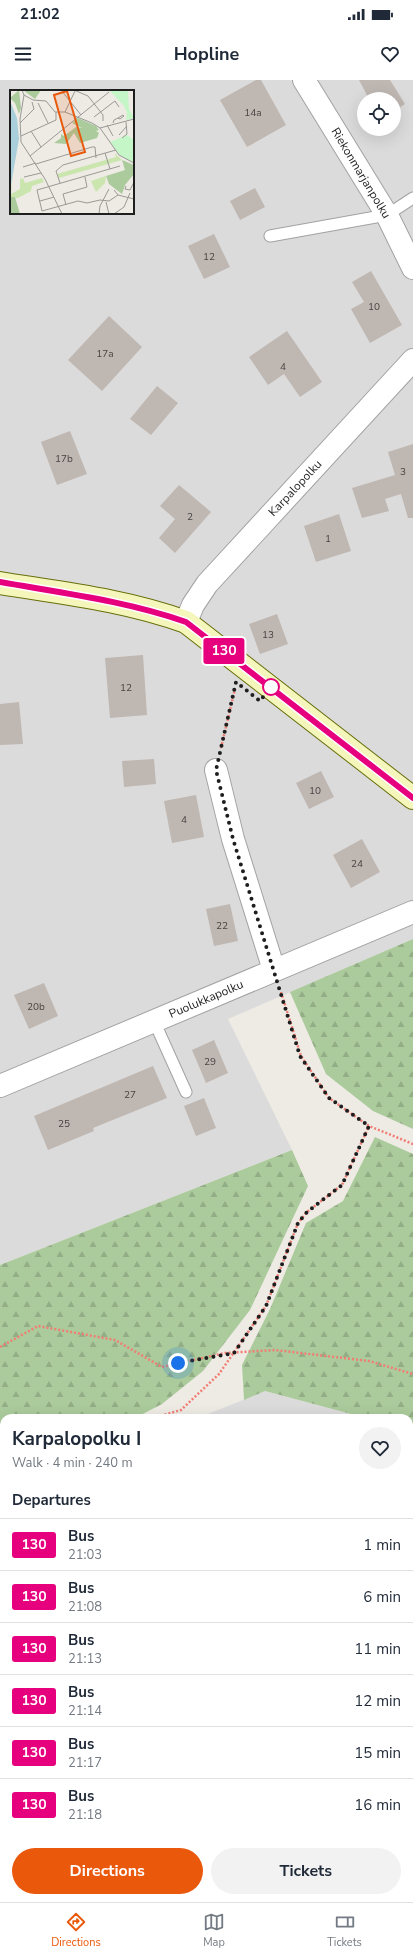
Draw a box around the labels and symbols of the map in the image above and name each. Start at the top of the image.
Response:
inset map [10,90,134,214]
house number: 14a [244,106,262,120]
street label: Riekonmarjanpolku [328,125,394,221]
house number: 12 [203,250,215,264]
house number: 10 [368,300,380,314]
house number: 17a [96,347,114,361]
house number: 4 [280,360,286,374]
house number: 17b [55,452,73,466]
street label: Karpalopolku [265,456,325,520]
house number: 3 [400,465,406,479]
house number: 2 [187,510,193,524]
house number: 1 [325,532,331,546]
house number: 13 [262,628,274,642]
line badge: 130 [201,638,247,664]
unlabelled marker [262,678,280,696]
house number: 12 [120,681,132,695]
house number: 10 [309,784,321,798]
house number: 4 [181,813,187,827]
house number: 24 [351,857,363,871]
house number: 22 [216,919,228,933]
street label: Puolukkapolku [166,976,246,1022]
house number: 20b [27,1000,45,1014]
house number: 29 [204,1055,216,1069]
house number: 27 [124,1088,136,1102]
house number: 25 [58,1117,70,1131]
your location [168,1353,188,1373]

